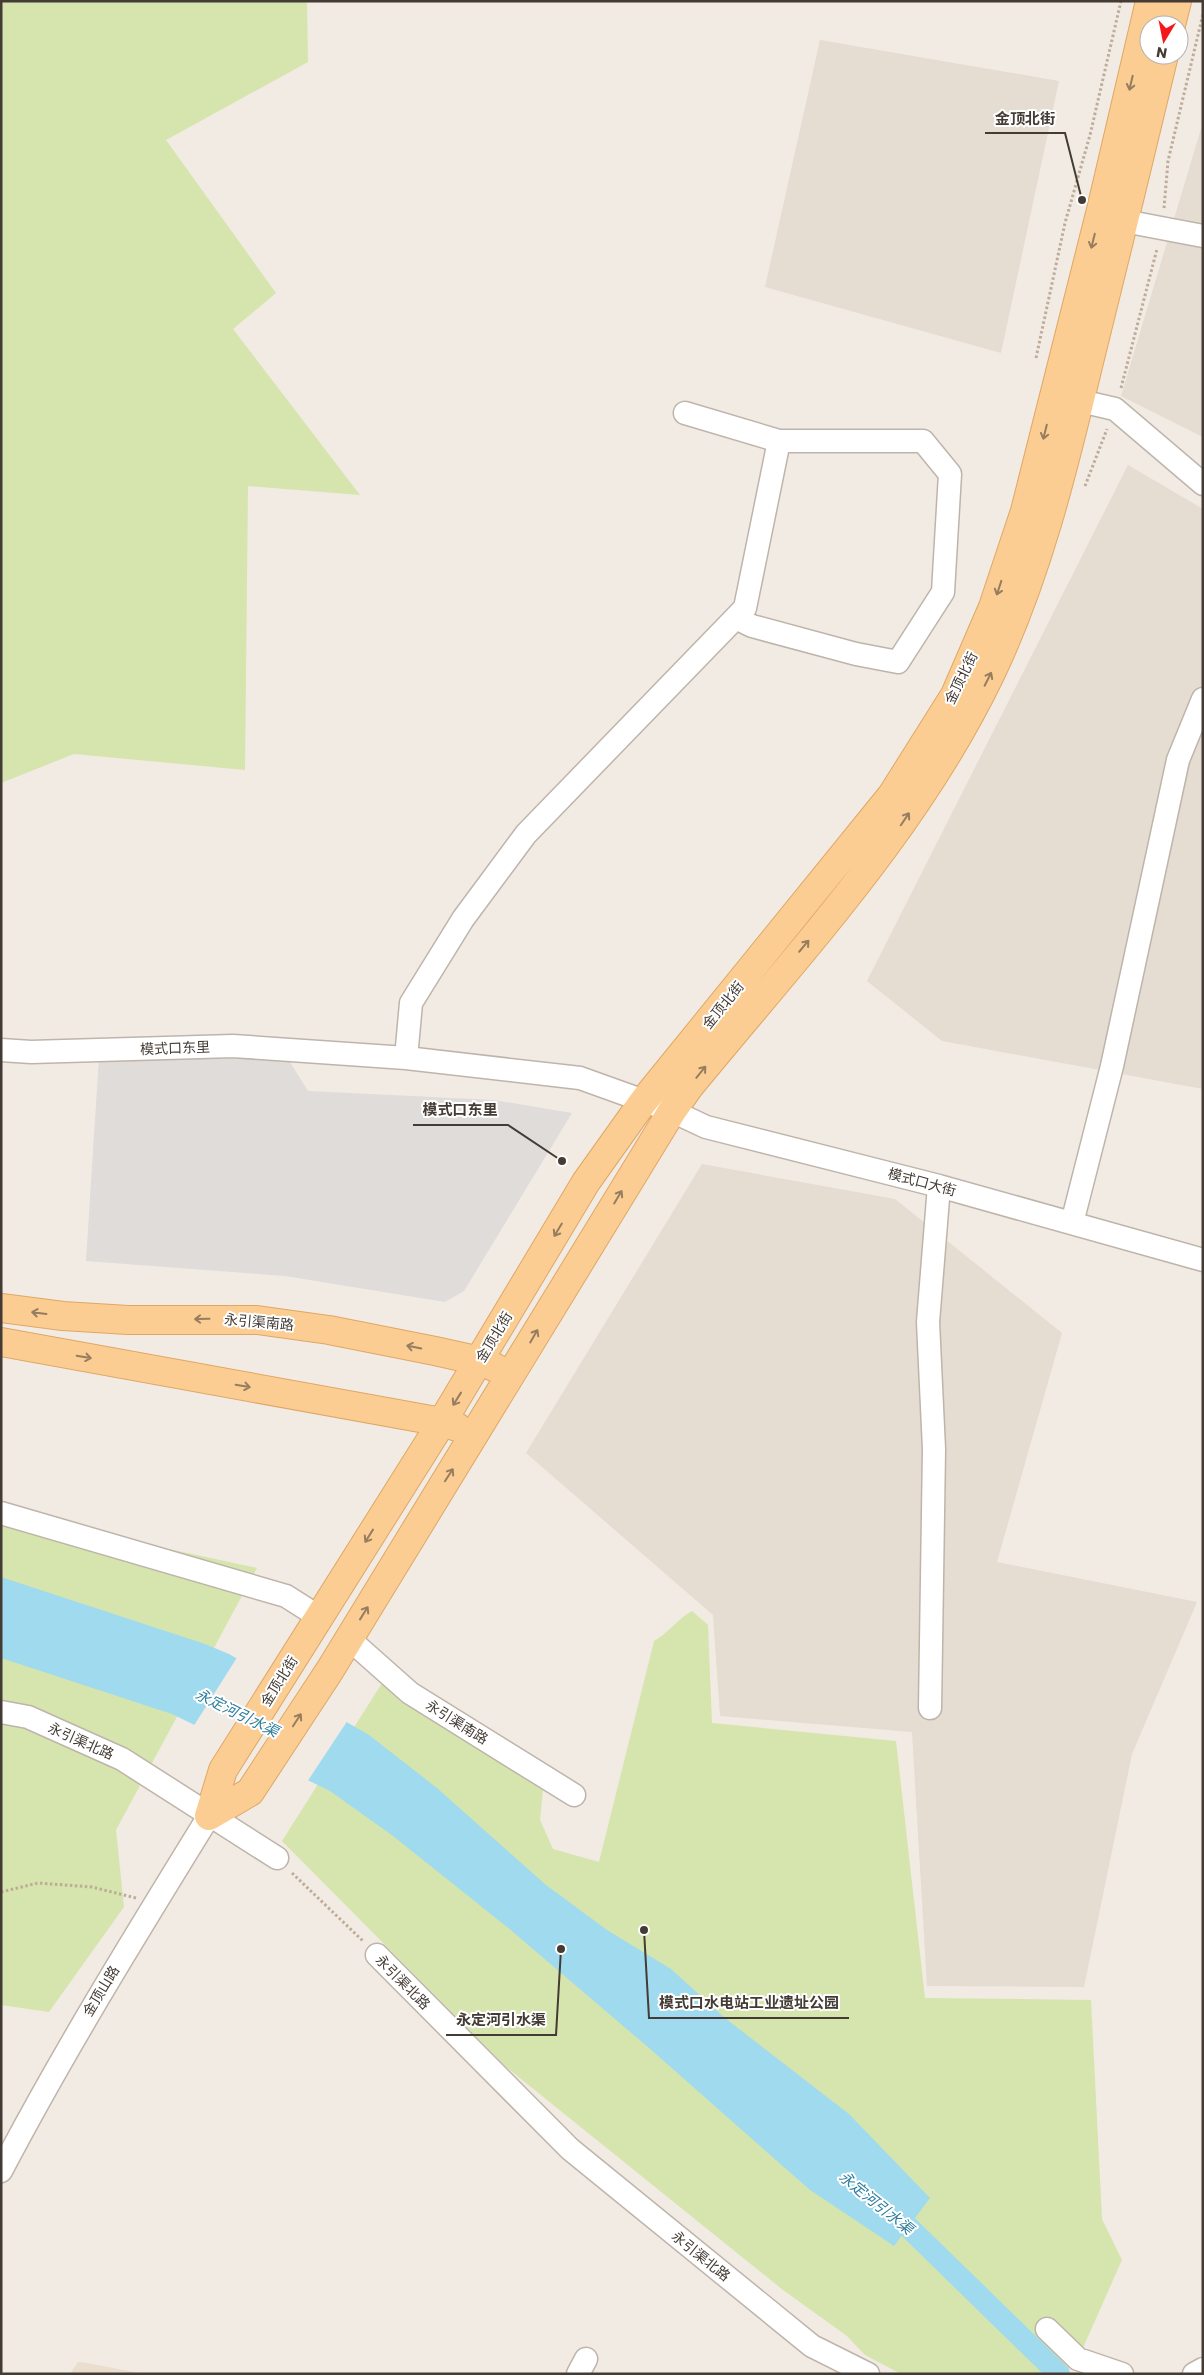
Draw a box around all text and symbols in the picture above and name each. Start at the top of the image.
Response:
north arrow [1139,15,1189,65]
text: N [1155,42,1169,64]
one-way arrow [1126,74,1135,90]
callout: 金顶北街 [985,103,1065,133]
text: 金顶北街 [995,108,1055,129]
one-way arrow [1088,232,1098,248]
one-way arrow [1040,424,1049,440]
one-way arrow [994,580,1004,596]
street label: 金顶北街 [940,648,982,708]
one-way arrow [983,672,993,687]
one-way arrow [900,812,910,826]
one-way arrow [799,940,810,953]
street label: 金顶北街 [698,977,748,1033]
street label: 模式口东里 [140,1037,210,1059]
one-way arrow [695,1066,706,1079]
callout: 模式口东里 [413,1095,508,1125]
text: 模式口东里 [422,1099,498,1120]
street label: 模式口大街 [886,1163,958,1201]
one-way arrow [613,1191,623,1205]
one-way arrow [553,1222,563,1236]
one-way arrow [32,1308,48,1318]
street label: 金顶北街 [471,1308,517,1366]
street label: 永引渠南路 [223,1309,295,1335]
one-way arrow [194,1314,210,1323]
one-way arrow [529,1330,539,1344]
one-way arrow [407,1342,423,1351]
one-way arrow [75,1353,91,1362]
one-way arrow [235,1382,251,1392]
one-way arrow [451,1392,461,1406]
one-way arrow [444,1468,454,1482]
one-way arrow [364,1529,374,1543]
one-way arrow [359,1607,369,1621]
street label: 金顶北街 [256,1652,302,1710]
water label: 永定河引水渠 [192,1683,284,1743]
street label: 永引渠南路 [422,1695,492,1749]
one-way arrow [292,1714,302,1728]
street label: 永引渠北路 [45,1718,117,1764]
street label: 永引渠北路 [371,1950,435,2014]
street label: 金顶山路 [78,1962,124,2020]
callout: 模式口水电站工业遗址公园 [649,1988,849,2018]
text: 模式口水电站工业遗址公园 [659,1992,839,2013]
callout: 永定河引水渠 [446,2005,556,2035]
text: 永定河引水渠 [456,2009,546,2030]
water label: 永定河引水渠 [835,2166,919,2240]
street label: 永引渠北路 [668,2226,734,2286]

